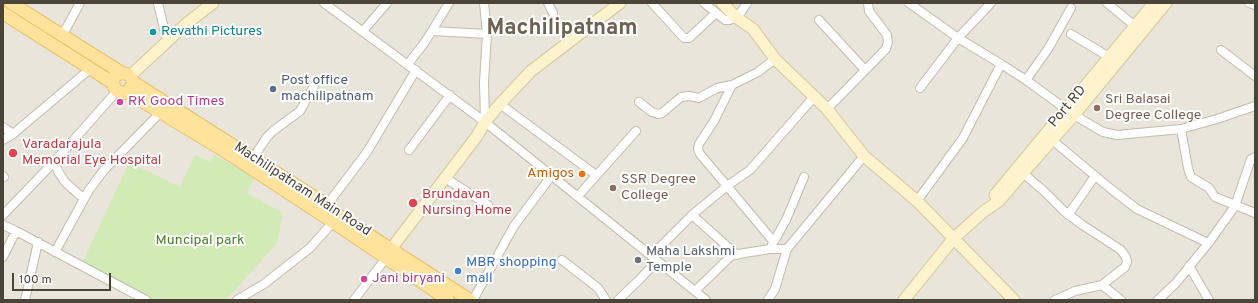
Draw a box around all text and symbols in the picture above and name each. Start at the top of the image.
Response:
district label: Machilipatnam [486,17,638,43]
place label: Revathi Pictures [161,24,262,40]
marker: Revathi Pictures [148,27,158,37]
place label: Post office machilipatnam [281,73,374,106]
street label: Port RD [1046,83,1090,131]
marker: Post office machilipatnam [268,84,278,94]
place label: Sri Balasai Degree College [1105,92,1201,124]
place label: RK Good Times [128,94,224,110]
marker: RK Good Times [115,97,125,107]
marker: Sri Balasai Degree College [1092,103,1102,113]
place label: Varadarajula Memorial Eye Hospital [22,137,162,170]
street label: Machilipatnam Main Road [230,139,374,241]
marker: Varadarajula Memorial Eye Hospital [7,147,19,159]
place label: Amigos [527,166,574,182]
marker: Amigos [577,169,587,179]
place label: SSR Degree College [621,172,696,204]
marker: SSR Degree College [608,183,618,193]
place label: Brundavan Nursing Home [422,187,512,220]
marker: Brundavan Nursing Home [407,197,419,209]
park label: Muncipal park [156,233,244,249]
place label: Maha Lakshmi Temple [646,244,735,276]
place label: MBR shopping mall [466,255,557,288]
marker: Maha Lakshmi Temple [633,255,643,265]
scale bar [14,265,113,291]
marker: MBR shopping mall [453,266,463,276]
place label: Jani biryani [372,271,445,287]
text: 100 m [19,272,52,288]
marker: Jani biryani [359,274,369,284]

